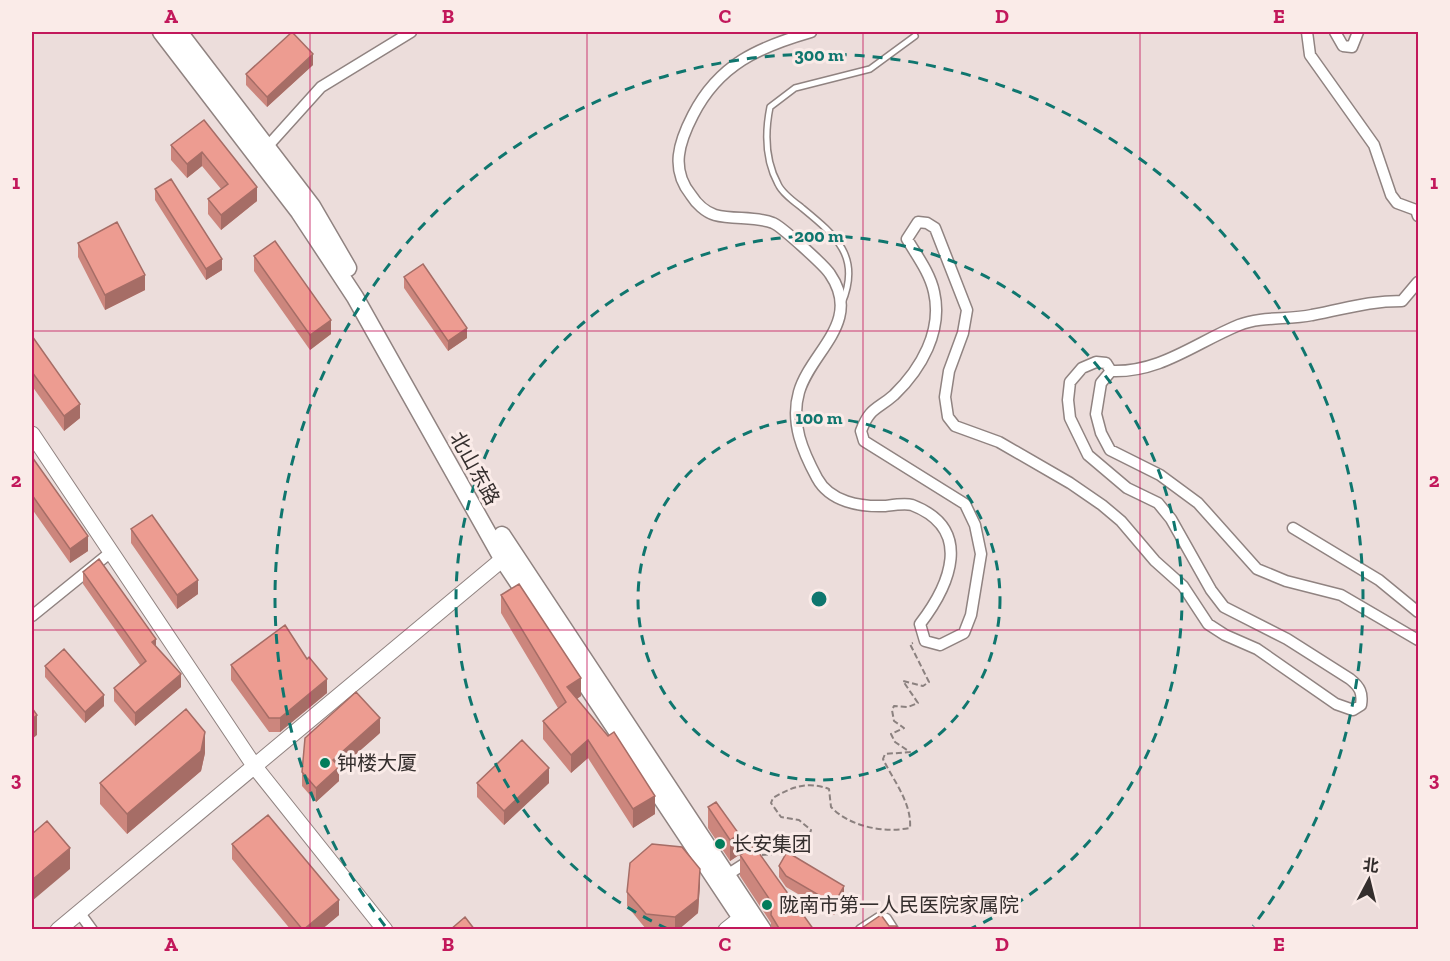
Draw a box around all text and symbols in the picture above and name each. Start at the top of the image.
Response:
text: A [164,4,178,28]
text: B [442,4,454,28]
text: C [719,4,732,28]
text: D [995,4,1009,28]
text: E [1273,4,1285,28]
text: 300 m [794,44,844,66]
text: 1 [12,170,20,194]
text: 1 [1430,170,1438,194]
text: 200 m [794,225,844,247]
text: 100 m [795,407,843,429]
street label: 北山东路 [445,427,505,509]
text: 2 [11,468,22,492]
text: 2 [1429,468,1440,492]
centre of rings [809,589,829,609]
place label: 钟楼大厦 [337,751,417,775]
marker: 钟楼大厦 [318,756,332,770]
text: 3 [11,767,22,791]
text: 3 [1429,767,1440,791]
place label: 长安集团 [732,832,812,856]
marker: 长安集团 [713,837,727,851]
north arrow [1339,850,1399,910]
text: 北 [1362,855,1380,876]
place label: 陇南市第一人民医院家属院 [779,893,1019,917]
marker: 陇南市第一人民医院家属院 [760,898,774,912]
text: A [164,932,178,956]
text: B [442,932,454,956]
text: C [719,932,732,956]
text: D [995,932,1009,956]
text: E [1273,932,1285,956]

